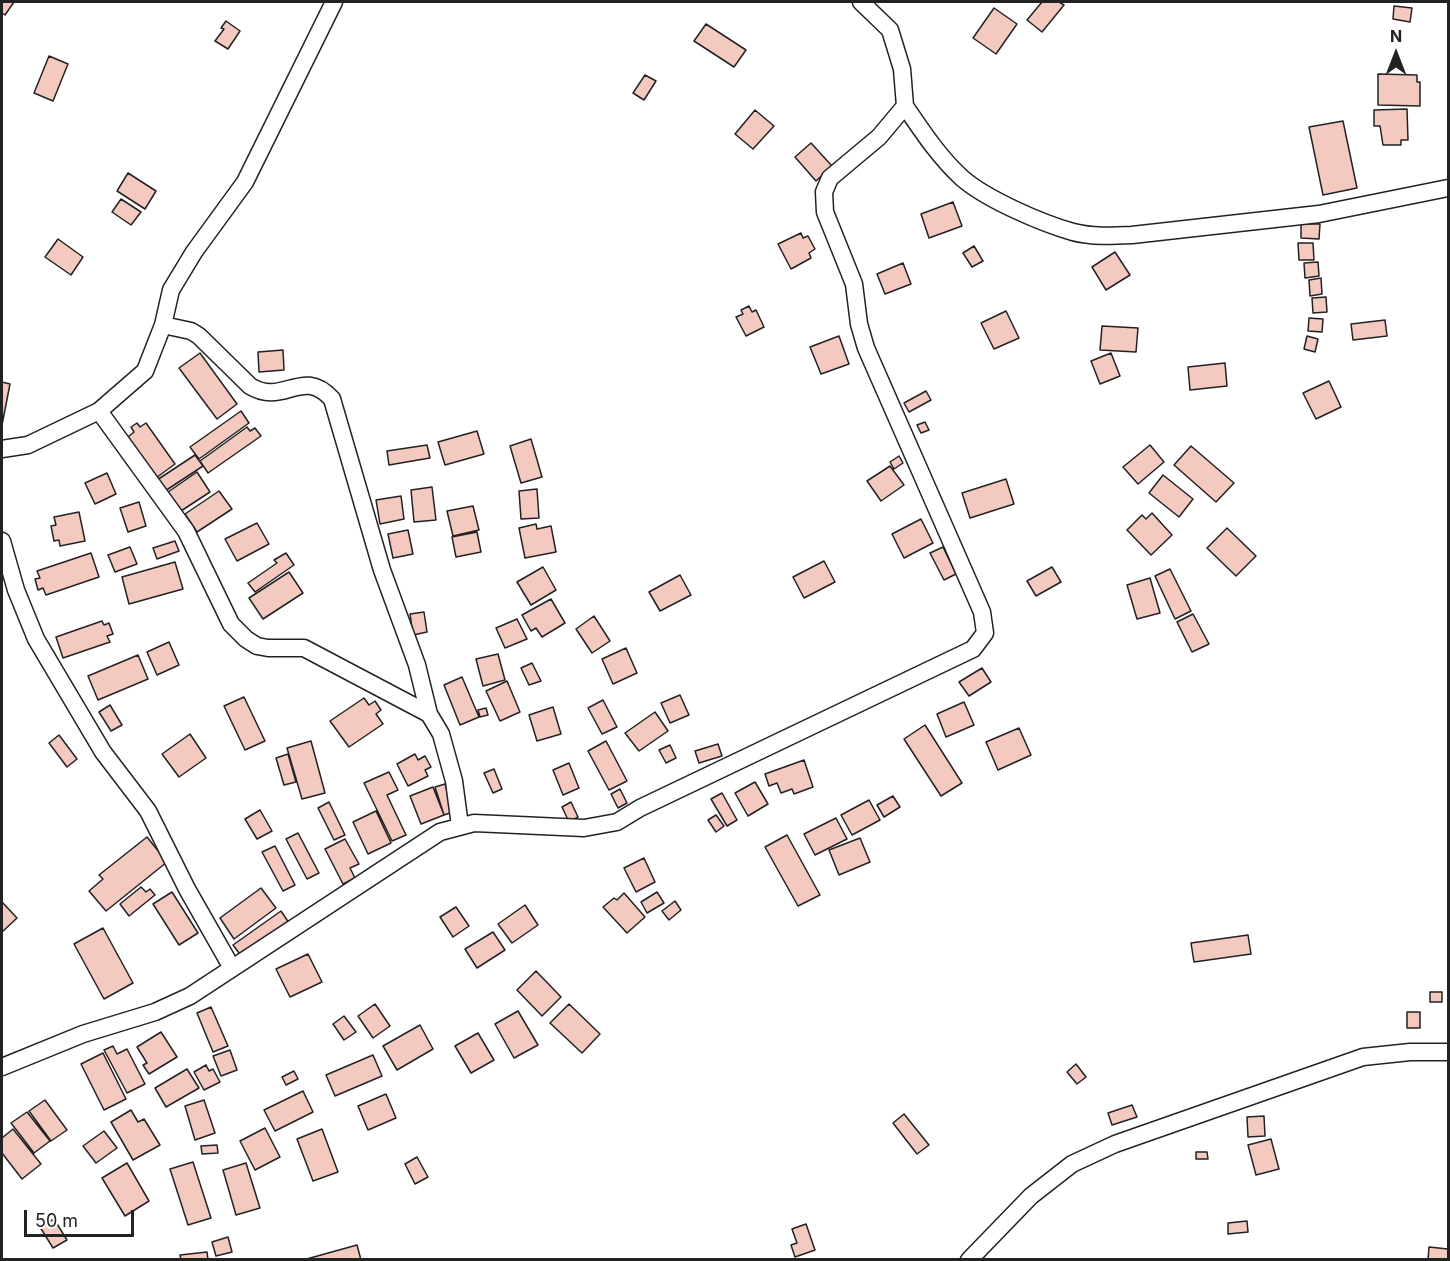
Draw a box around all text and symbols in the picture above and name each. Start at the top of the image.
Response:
north arrow [1366,24,1426,84]
text: N [1390,26,1402,46]
scale bar [27,1198,136,1236]
text: 50 m [35,1210,78,1231]

